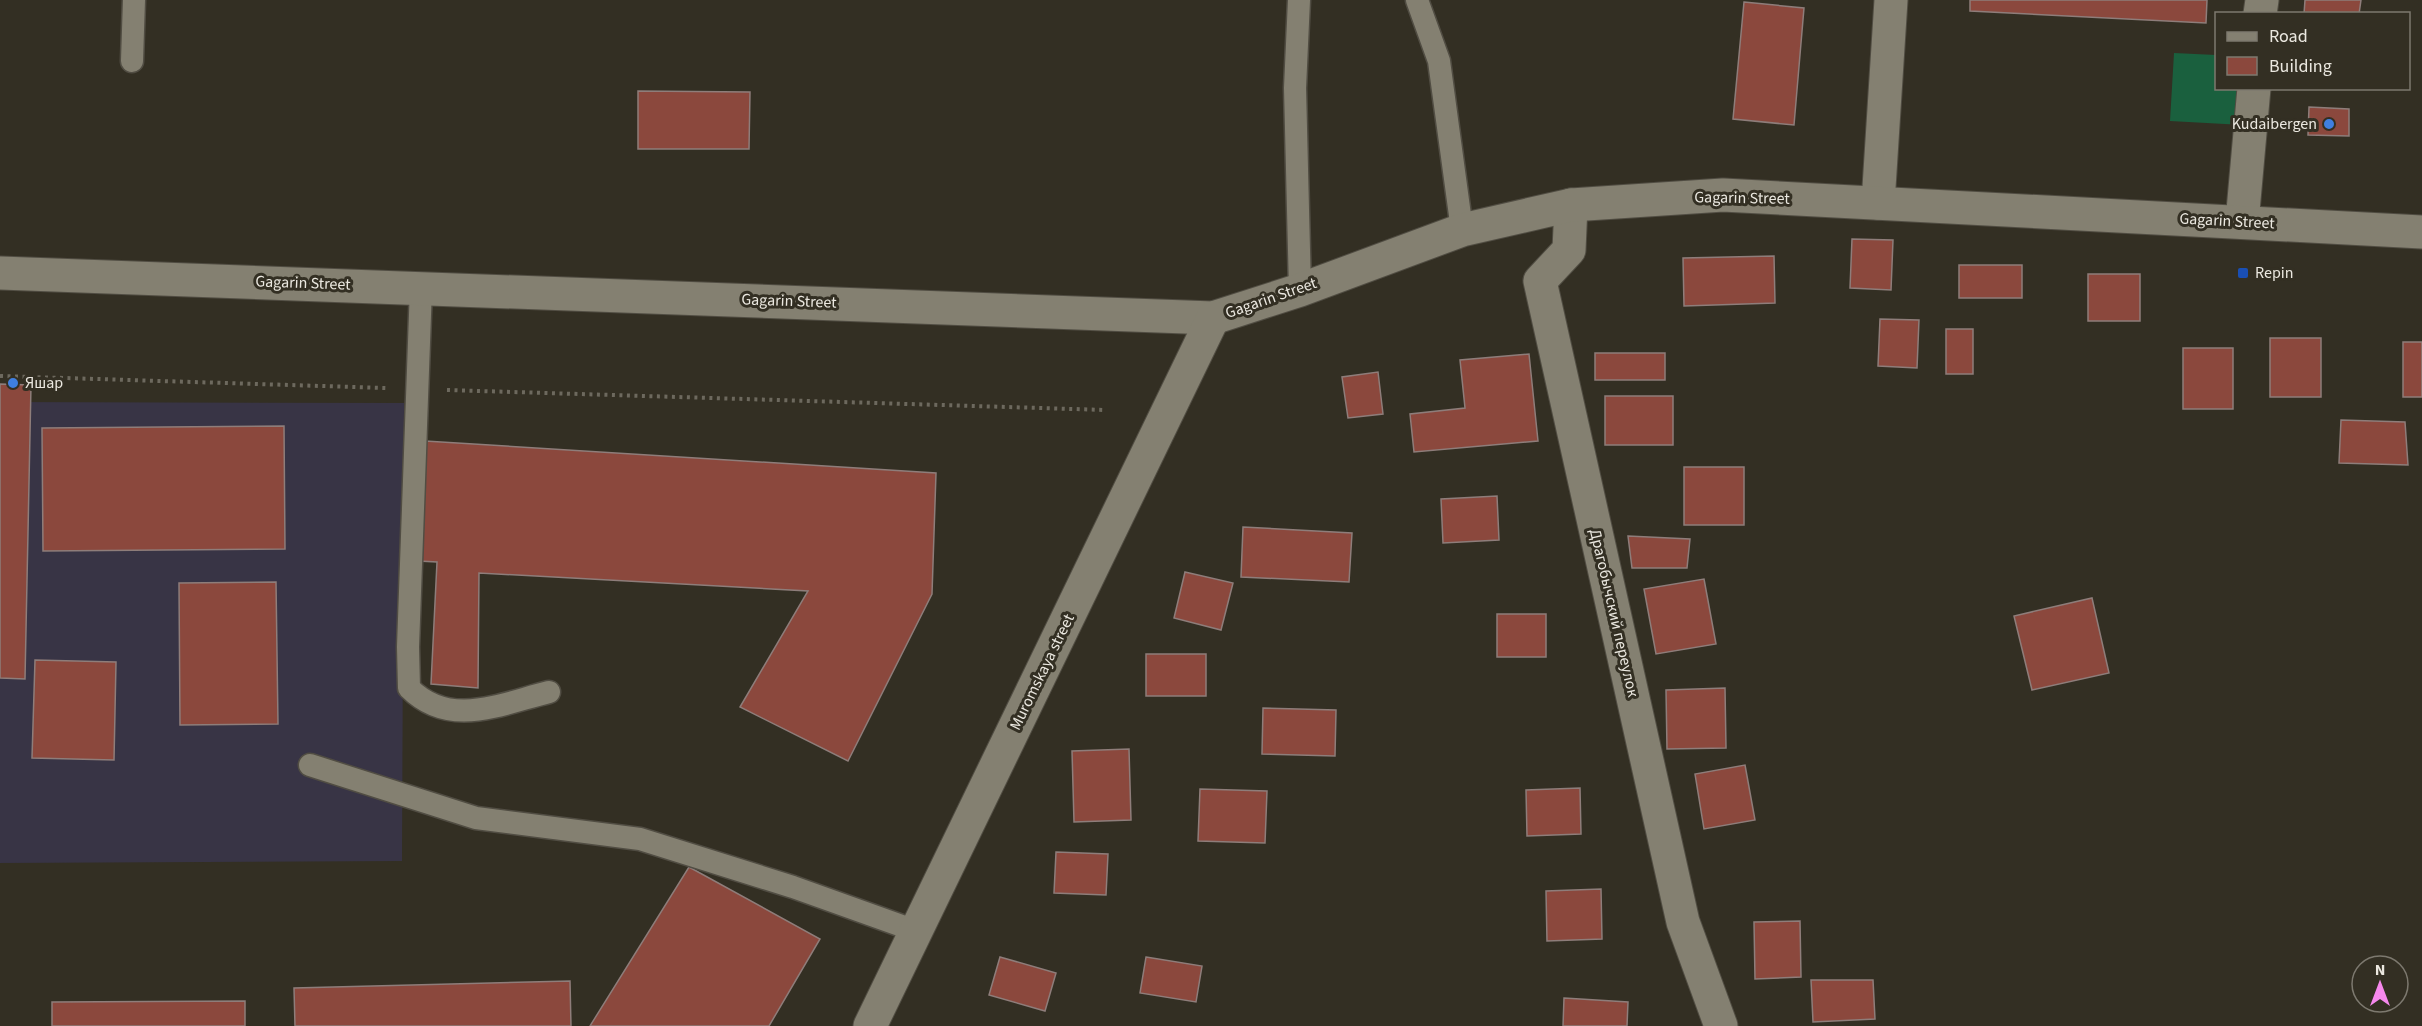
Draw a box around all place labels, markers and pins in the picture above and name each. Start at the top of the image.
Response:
place label: Kudaibergen [2232,113,2317,135]
marker: Kudaibergen [2322,117,2336,131]
place label: Repin [2255,262,2293,284]
marker: Repin [2236,266,2250,280]
place label: Яшар [25,372,63,394]
marker: Яшар [6,376,20,390]

